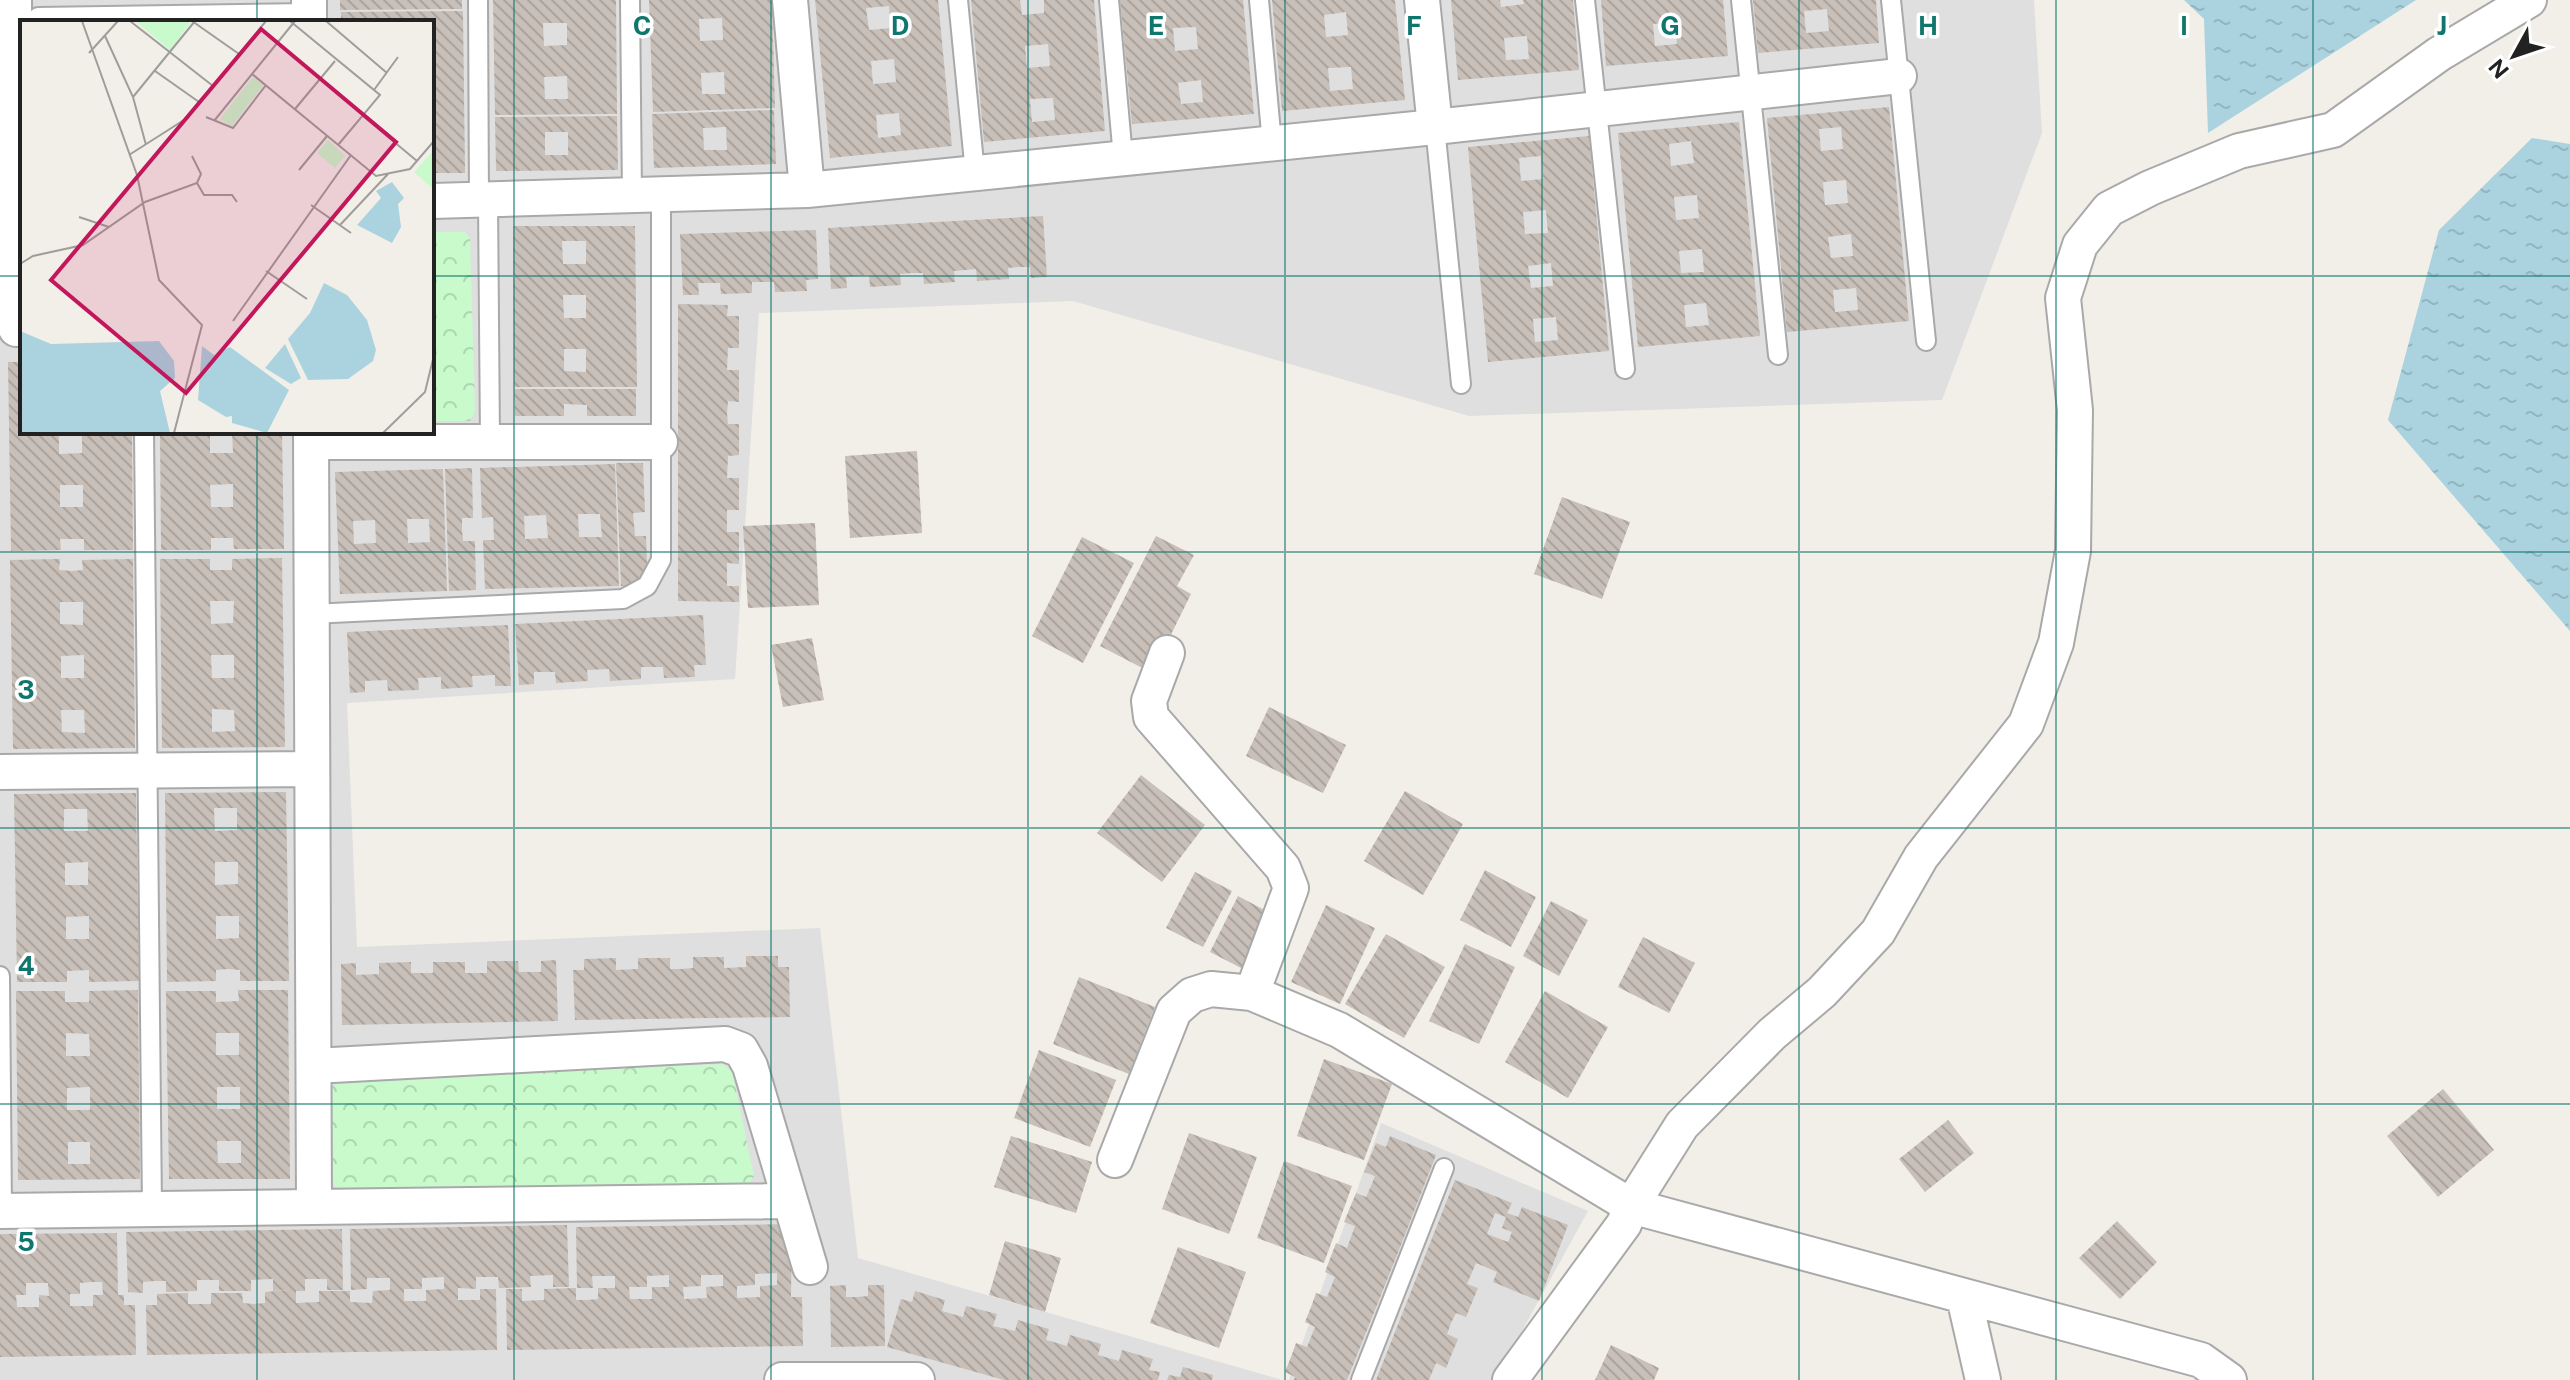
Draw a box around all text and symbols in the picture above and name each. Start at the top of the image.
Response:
text: C [633,10,651,41]
text: D [891,10,909,41]
text: E [1148,10,1164,41]
text: F [1406,10,1422,41]
text: G [1660,10,1680,41]
text: H [1918,10,1938,41]
text: I [2180,10,2188,41]
text: J [2437,10,2447,41]
north arrow [2474,16,2554,96]
inset map [20,20,434,434]
text: N [2483,54,2514,84]
text: 3 [17,674,35,705]
text: 4 [17,950,35,981]
text: 5 [17,1226,35,1257]

